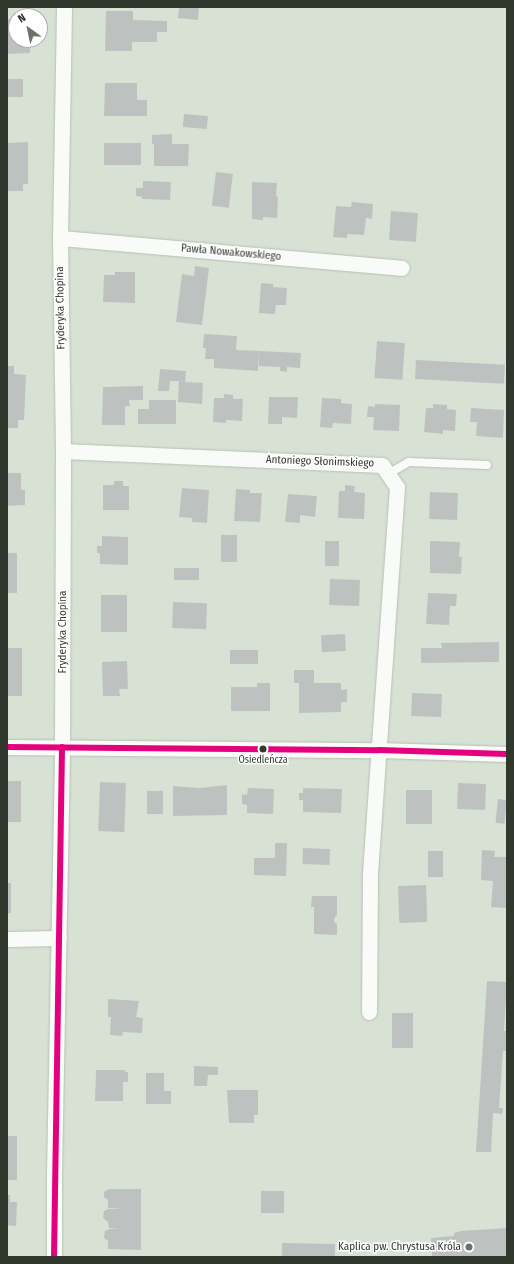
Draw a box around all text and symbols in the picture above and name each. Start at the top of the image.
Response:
north arrow [8,8,48,48]
text: N [15,11,28,26]
street label: Pawła Nowakowskiego [180,242,282,264]
street label: Fryderyka Chopina [54,266,68,350]
street label: Antoniego Słonimskiego [266,454,374,470]
street label: Fryderyka Chopina [56,590,70,674]
marker: Osiedleńcza [258,744,268,754]
place label: Osiedleńcza [238,755,288,767]
place label: Kaplica pw. Chrystusa Króla [338,1240,461,1254]
marker: Kaplica pw. Chrystusa Króla [464,1242,474,1252]

